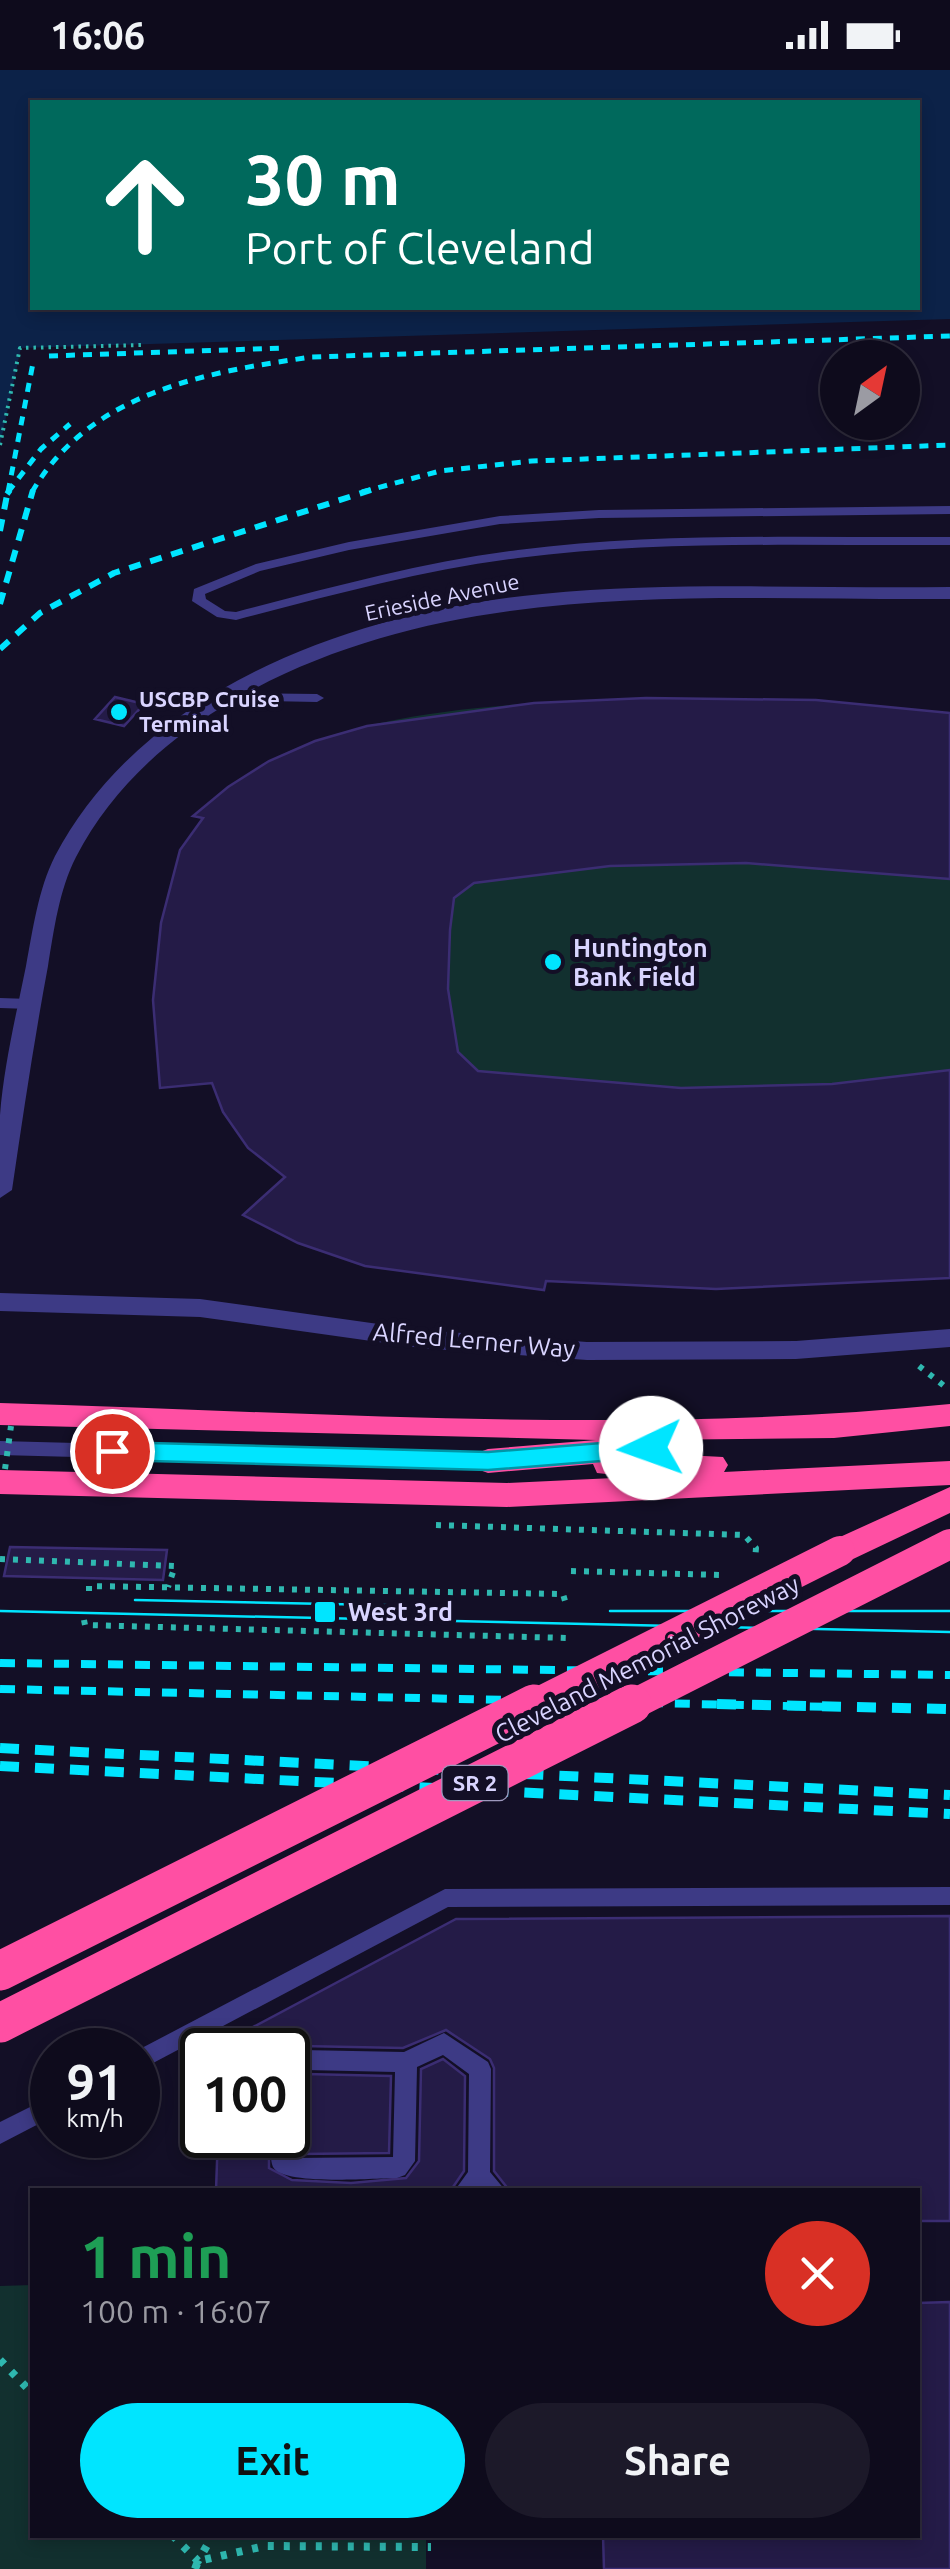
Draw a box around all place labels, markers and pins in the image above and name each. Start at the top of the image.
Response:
place label: USCBP Cruise Terminal [139,686,280,736]
marker: USCBP Cruise Terminal [108,701,130,723]
place label: Huntington Bank Field [573,934,708,991]
marker: Huntington Bank Field [542,951,564,973]
pin [70,1409,155,1494]
place label: West 3rd [348,1598,453,1626]
marker: West 3rd [312,1599,338,1625]

